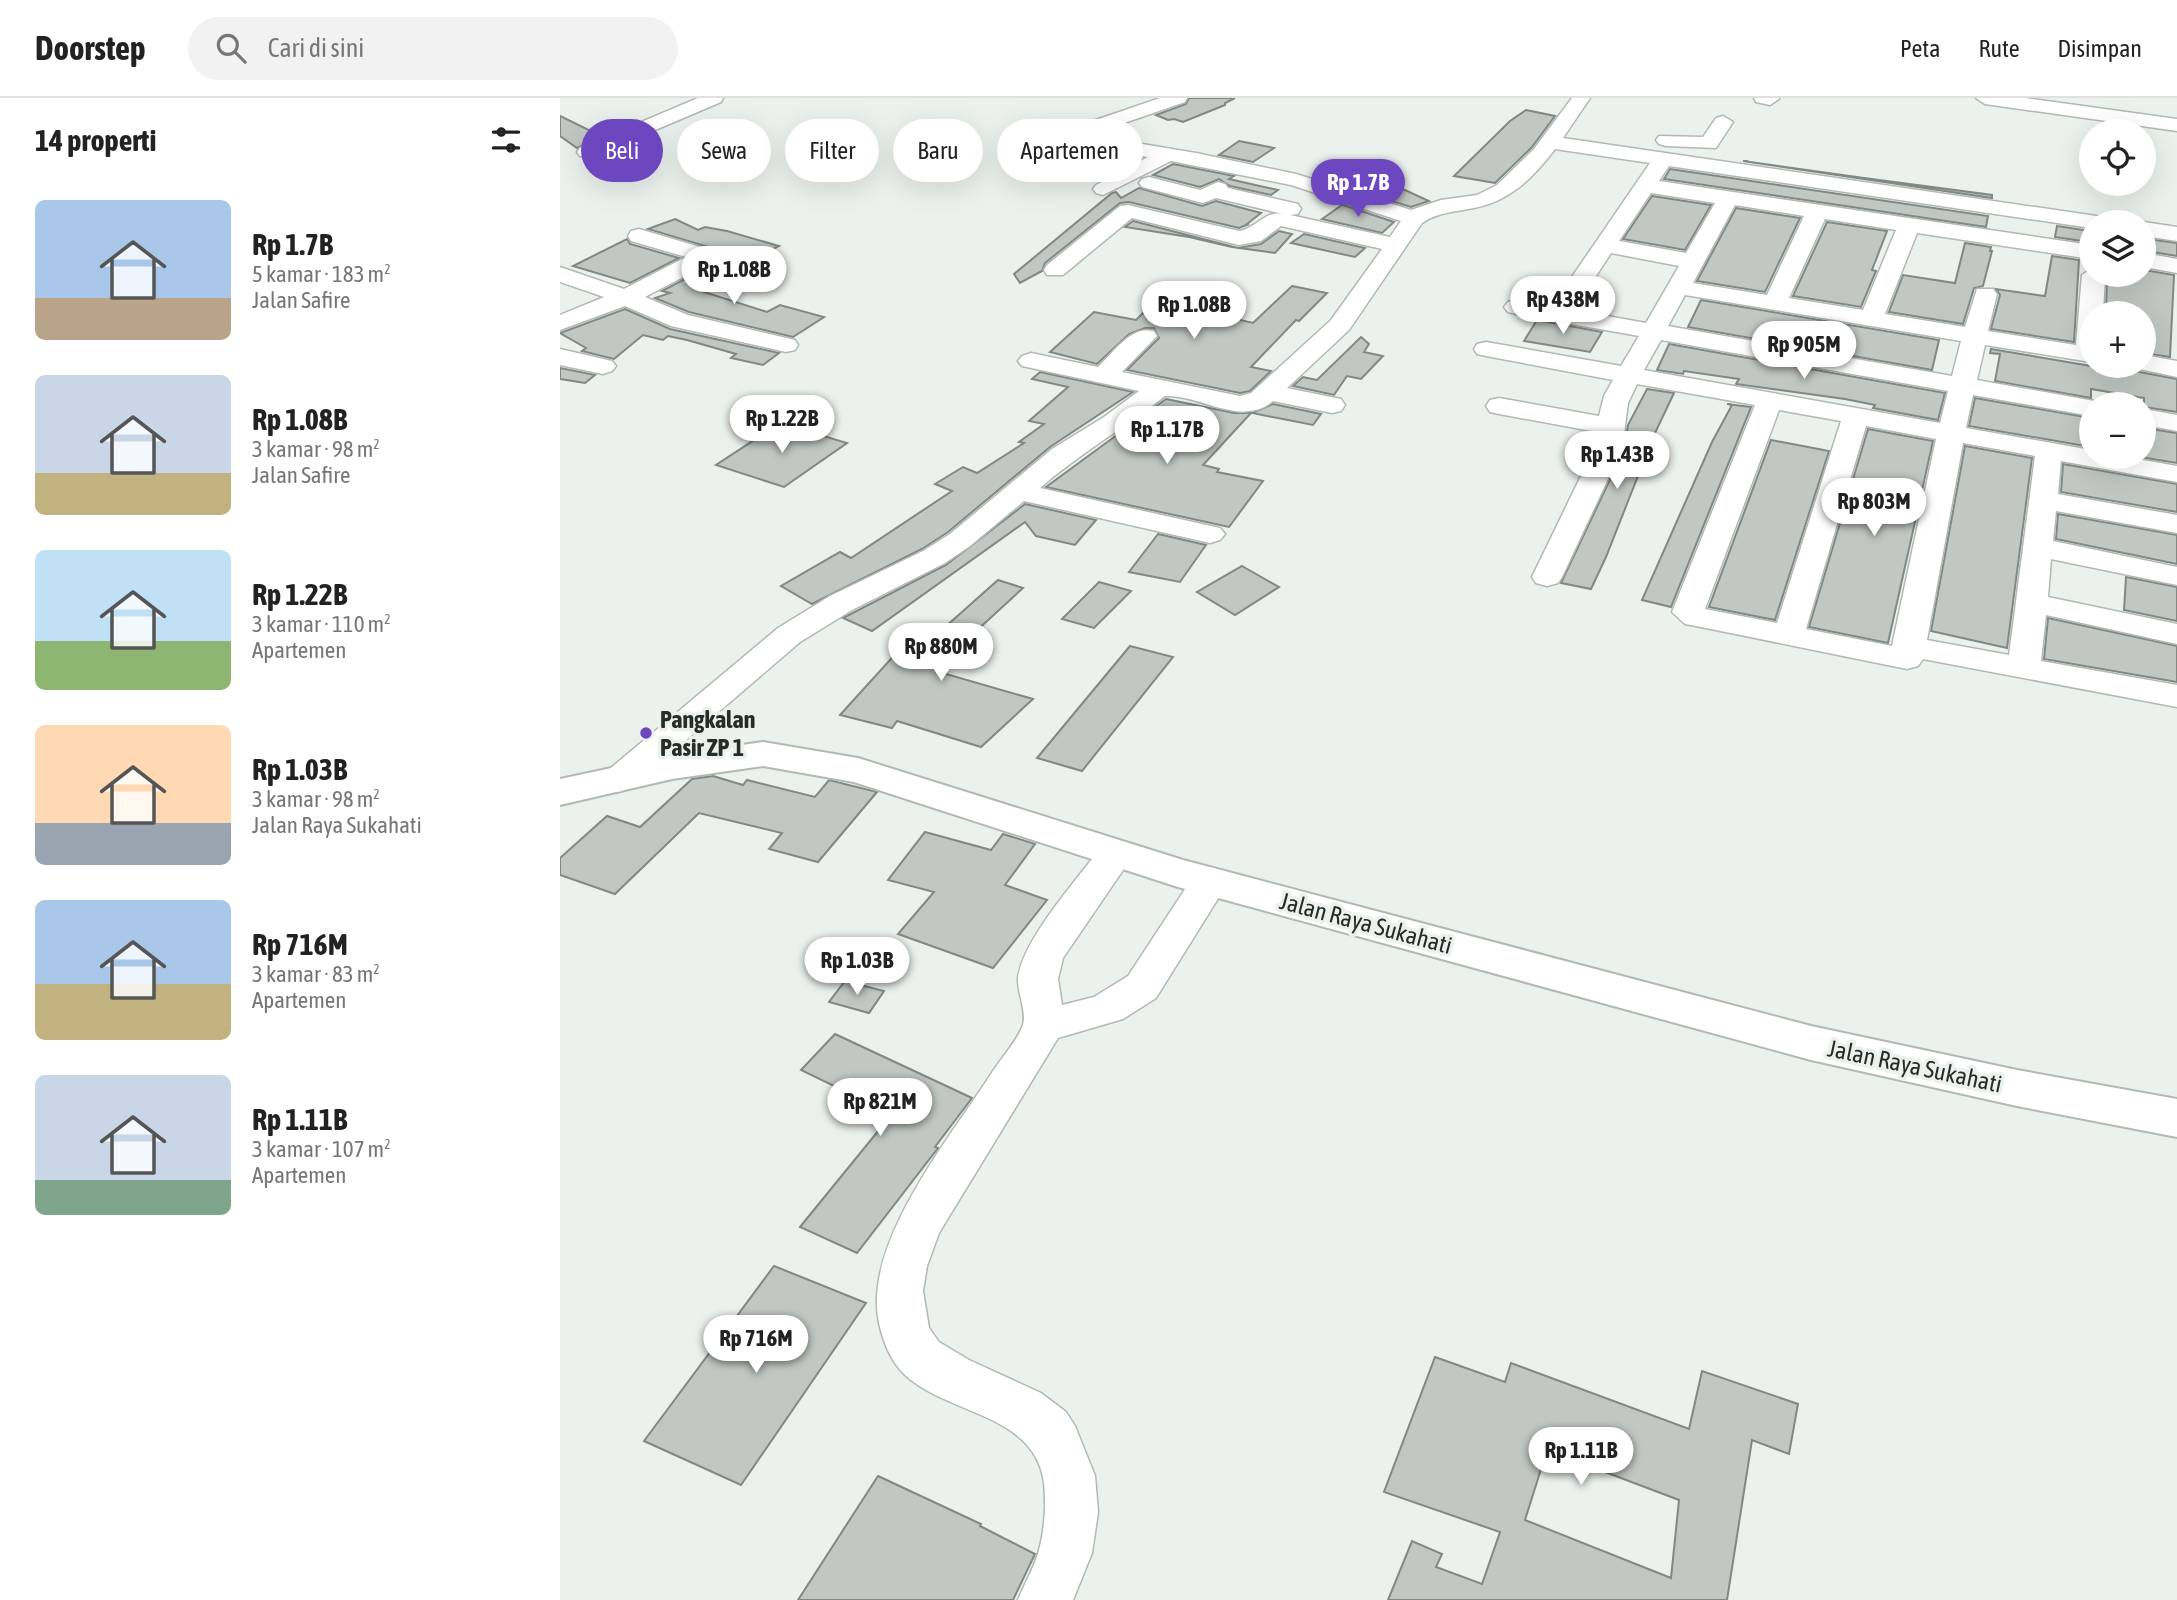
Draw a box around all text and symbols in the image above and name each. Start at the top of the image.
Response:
search box [188,17,678,80]
text: Doorstep [35,29,146,67]
icon: search [212,29,250,67]
text: Cari di sini [268,33,364,63]
text: Peta [1900,35,1940,62]
text: Rute [1978,35,2020,62]
text: Disimpan [2058,35,2142,62]
chip: Beli [581,119,663,182]
chip: Sewa [677,119,771,182]
chip: Filter [785,119,879,182]
chip: Baru [893,119,983,182]
chip: Apartemen [997,119,1143,182]
map controls [2079,119,2156,469]
button: locate [2079,119,2156,196]
icon: filters [487,121,525,159]
text: 14 properti [35,123,156,157]
pin: Rp 1.7B [1293,159,1423,219]
text: Rp 1.7B [1327,169,1389,195]
button: layers [2079,210,2156,287]
text: Rp 1.7B [252,227,333,261]
icon: home [91,228,175,312]
pin: Rp 1.08B [662,246,806,306]
text: Rp 1.08B [698,256,770,282]
text: 5 kamar · 183 m² [252,261,391,287]
pin: Rp 438M [1498,276,1628,336]
pin: Rp 1.08B [1122,282,1266,341]
text: Rp 438M [1526,286,1600,312]
text: Jalan Safire [252,287,350,313]
text: Rp 1.08B [1158,291,1230,317]
button: + [2079,301,2156,378]
pin: Rp 905M [1739,322,1869,381]
text: Rp 905M [1767,331,1841,357]
button: − [2079,392,2156,469]
pin: Rp 1.22B [710,396,854,455]
text: Rp 1.08B [252,402,347,436]
icon: home [91,403,175,487]
text: Rp 1.22B [746,405,818,431]
pin: Rp 1.17B [1095,406,1239,466]
text: Rp 1.17B [1131,416,1203,442]
pin: Rp 1.43B [1545,432,1689,491]
text: 3 kamar · 98 m² [252,436,380,462]
text: Rp 1.43B [1581,441,1653,467]
text: Jalan Safire [252,462,350,488]
pin: Rp 803M [1809,478,1939,538]
text: Rp 803M [1837,488,1911,514]
text: Rp 1.22B [252,577,347,611]
icon: home [91,578,175,662]
text: 3 kamar · 110 m² [252,611,391,637]
pin: Rp 880M [876,624,1006,683]
text: Rp 880M [904,633,978,659]
text: Apartemen [252,637,346,663]
place label: Pangkalan Pasir ZP 1 [660,706,755,761]
marker: Pangkalan Pasir ZP 1 [638,725,654,741]
text: Rp 1.03B [252,752,347,786]
icon: home [91,753,175,837]
text: 3 kamar · 98 m² [252,786,380,812]
text: Jalan Raya Sukahati [252,812,422,838]
street label: Jalan Raya Sukahati [1277,887,1455,959]
text: Rp 716M [252,927,348,961]
icon: home [91,928,175,1012]
pin: Rp 1.03B [785,937,929,997]
text: Rp 1.03B [821,947,893,973]
text: 3 kamar · 83 m² [252,961,380,987]
text: Apartemen [252,987,346,1013]
street label: Jalan Raya Sukahati [1826,1034,2004,1098]
pin: Rp 821M [815,1079,945,1138]
text: Rp 821M [843,1088,917,1114]
text: Rp 1.11B [252,1102,347,1136]
icon: home [91,1103,175,1187]
text: 3 kamar · 107 m² [252,1136,391,1162]
text: Apartemen [252,1162,346,1188]
pin: Rp 716M [691,1316,821,1375]
text: Rp 716M [719,1325,793,1351]
pin: Rp 1.11B [1509,1428,1653,1487]
text: Rp 1.11B [1545,1437,1617,1463]

